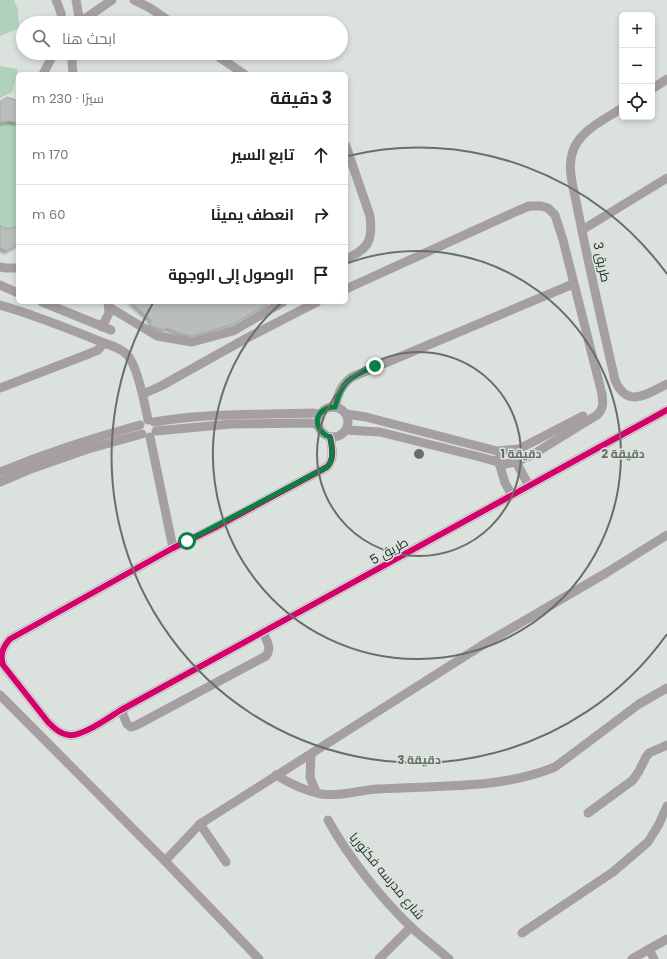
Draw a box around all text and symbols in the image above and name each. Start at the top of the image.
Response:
map controls [619,12,655,120]
button: + [619,12,655,48]
search box [16,16,348,60]
icon: search [30,27,52,49]
text: ابحث هنا [62,28,116,49]
button: − [619,48,655,84]
button: locate [619,84,655,120]
text: 3 دقيقة [270,86,332,110]
text: سيرًا · 230 m [32,89,104,108]
text: تابع السير [231,144,294,165]
icon: ahead [310,144,332,166]
text: 170 m [32,145,68,164]
text: انعطف يمينًا [211,204,294,225]
icon: right [310,204,332,226]
text: 60 m [32,205,65,224]
street label: طريق 3 [588,240,616,284]
text: الوصول إلى الوجهة [168,264,294,285]
icon: arrive [310,264,332,286]
route end [366,357,384,375]
text: 1 دقيقة [501,445,542,462]
text: 2 دقيقة [601,445,645,462]
centre of rings [412,447,426,461]
route start [178,532,196,550]
street label: طريق 5 [366,533,412,569]
text: 3 دقيقة [397,751,441,768]
street label: شارع مدرسه فكتوريا [345,828,429,924]

